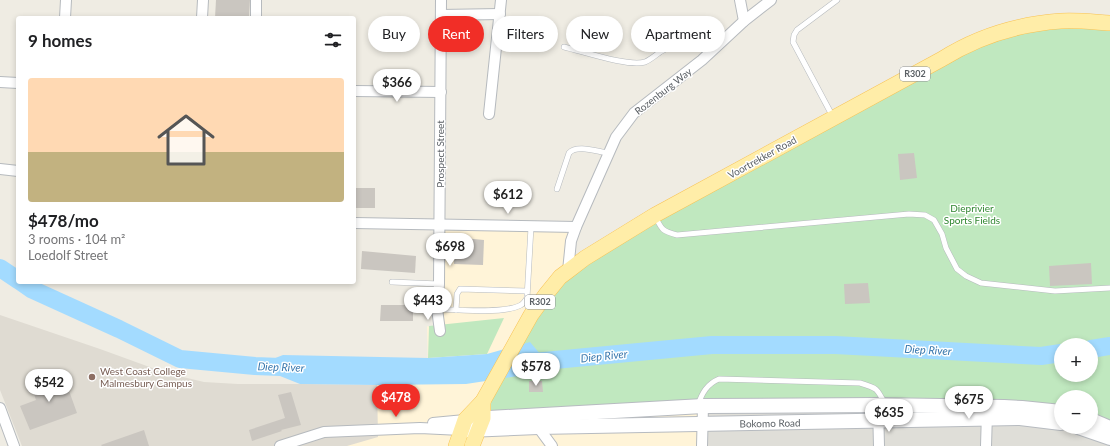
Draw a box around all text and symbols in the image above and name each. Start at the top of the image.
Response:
chip: Buy [368,16,420,52]
chip: Rent [428,16,484,52]
chip: Filters [492,16,558,52]
chip: New [566,16,623,52]
chip: Apartment [631,16,725,52]
icon: filters [322,29,344,51]
text: 9 homes [28,30,92,51]
street label: Rozenburg Way [632,65,695,117]
road number: R302 [900,67,930,81]
pin: $366 [373,69,421,103]
text: $366 [382,74,412,90]
icon: home [150,104,222,176]
street label: Prospect Street [434,120,446,188]
street label: Voortrekker Road [726,133,798,181]
pin: $612 [484,181,532,215]
text: $612 [493,186,523,202]
park label: Dieprivier Sports Fields [944,202,1000,226]
text: $478/mo [28,210,99,231]
text: 3 rooms · 104 m² [28,231,125,247]
pin: $698 [426,233,474,267]
text: $698 [435,238,465,254]
text: Loedolf Street [28,247,108,263]
pin: $443 [404,287,452,321]
text: $443 [413,292,443,308]
road number: R302 [525,295,555,309]
map controls [1054,338,1098,434]
button: + [1054,338,1098,382]
water label: Diep River [904,342,952,357]
water label: Diep River [580,347,628,364]
pin: $578 [512,353,560,387]
text: $578 [521,358,551,374]
water label: Diep River [257,359,305,374]
place label: West Coast College Malmesbury Campus [100,365,192,389]
pin: $542 [25,369,73,403]
marker: West Coast College Malmesbury Campus [87,372,97,382]
text: $542 [34,374,64,390]
pin: $478 [372,384,420,418]
pin: $675 [945,386,993,420]
text: $478 [381,389,411,405]
button: − [1054,390,1098,434]
text: $675 [954,391,984,407]
pin: $635 [865,399,913,433]
text: $635 [874,404,904,420]
street label: Bokomo Road [739,416,801,430]

